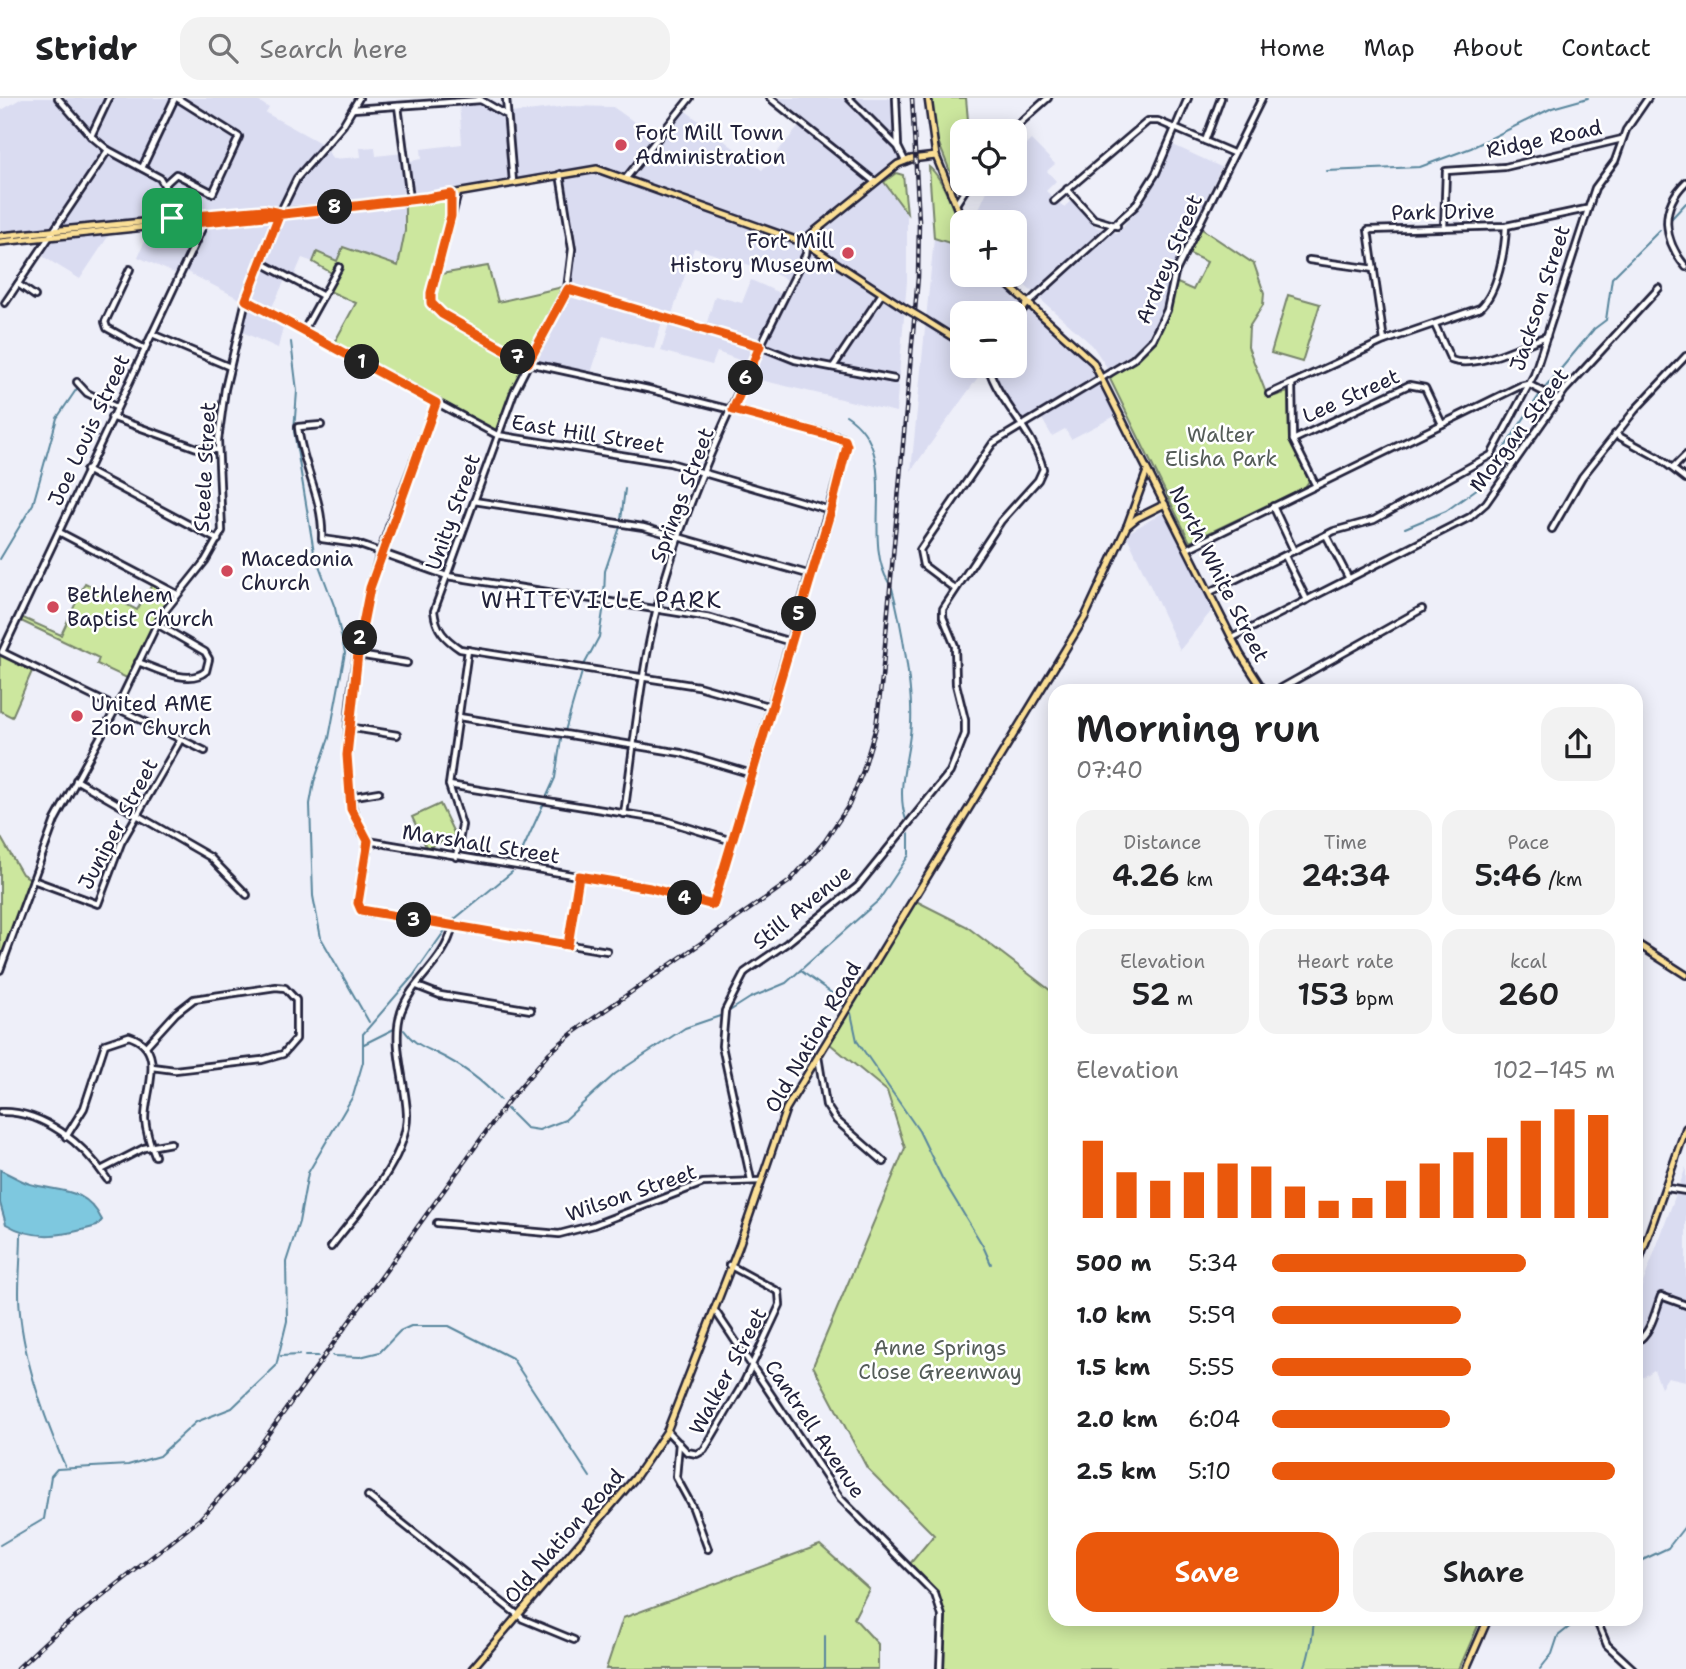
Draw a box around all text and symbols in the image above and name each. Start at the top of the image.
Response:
search box [180,17,670,80]
text: Stridr [35,26,138,71]
icon: search [204,29,242,67]
text: Search here [260,31,408,66]
text: Home [1259,32,1325,64]
text: Map [1363,32,1415,64]
text: About [1453,32,1523,64]
text: Contact [1561,32,1651,64]
street label: Ridge Road [1484,113,1604,165]
place label: Fort Mill Town Administration [635,119,786,171]
map controls [950,119,1027,378]
button: locate [950,119,1027,196]
marker: Fort Mill Town Administration [613,137,629,153]
pin [142,188,202,248]
pin: 8 [318,190,352,224]
street label: Ardrey Street [1129,190,1209,328]
text: 8 [328,194,341,219]
street label: Park Drive [1391,197,1495,227]
icon: arrive [153,199,191,237]
button: + [950,210,1027,287]
street label: Jackson Street [1503,221,1577,375]
place label: Fort Mill History Museum [670,227,835,279]
marker: Fort Mill History Museum [840,245,856,261]
button: − [950,301,1027,378]
pin: 7 [500,340,536,374]
pin: 1 [344,344,380,380]
text: 7 [511,344,524,369]
street label: Joe Louis Street [42,349,136,511]
text: 1 [357,349,366,374]
pin: 6 [728,360,764,396]
street label: Lee Street [1298,362,1404,430]
street label: Morgan Street [1463,362,1575,498]
text: 6 [739,365,752,390]
street label: Steele Street [188,401,222,533]
street label: East Hill Street [510,408,666,460]
park label: Walter Elisha Park [1165,421,1277,473]
street label: Springs Street [643,424,721,566]
street label: Unity Street [419,450,487,574]
street label: North White Street [1162,481,1276,667]
place label: Macedonia Church [241,545,353,597]
marker: Macedonia Church [219,563,235,579]
place label: Bethlehem Baptist Church [67,581,214,633]
district label: WHITEVILLE PARK [481,585,723,615]
pin: 5 [782,596,816,632]
marker: Bethlehem Baptist Church [45,599,61,615]
text: 5 [793,601,804,626]
pin: 2 [342,620,378,656]
text: 2 [353,625,366,650]
place label: United AME Zion Church [91,690,212,742]
text: Morning run [1076,703,1320,754]
button: share [1541,707,1615,781]
marker: United AME Zion Church [69,708,85,724]
street label: Juniper Street [72,753,164,895]
text: 07:40 [1076,755,1143,785]
street label: Marshall Street [400,818,562,870]
text: Distance [1124,830,1201,855]
text: Time [1324,830,1367,855]
text: Pace [1508,830,1549,855]
text: 4.26 [1112,855,1180,896]
text: 24:34 [1301,855,1390,896]
text: 5:46 [1474,855,1542,896]
street label: Still Avenue [747,858,857,956]
text: km [1180,867,1213,892]
text: /km [1542,867,1583,892]
pin: 4 [668,880,702,916]
text: 4 [678,885,691,910]
pin: 3 [396,902,432,938]
text: 3 [407,907,420,932]
text: Elevation [1120,949,1205,974]
text: Heart rate [1297,949,1394,974]
text: kcal [1510,949,1547,974]
street label: Old Nation Road [758,956,868,1118]
text: 52 [1132,974,1170,1015]
text: 153 [1297,974,1349,1015]
text: 260 [1498,974,1559,1015]
text: m [1170,986,1193,1011]
text: bpm [1349,986,1394,1011]
text: Elevation [1076,1055,1179,1085]
text: 102–145 m [1493,1055,1615,1085]
street label: Wilson Street [562,1158,700,1228]
text: 500 m [1076,1248,1151,1278]
text: 5:34 [1188,1248,1238,1278]
text: 1.0 km [1076,1300,1151,1330]
text: 5:59 [1188,1300,1236,1330]
street label: Walker Street [683,1302,773,1440]
park label: Anne Springs Close Greenway [858,1334,1022,1386]
text: 1.5 km [1076,1352,1150,1382]
text: 5:55 [1188,1352,1234,1382]
street label: Cantrell Avenue [758,1354,872,1504]
text: 2.0 km [1076,1404,1158,1434]
text: 6:04 [1188,1404,1240,1434]
text: 2.5 km [1076,1456,1157,1486]
text: 5:10 [1188,1456,1231,1486]
street label: Old Nation Road [498,1463,630,1609]
button: Save [1076,1532,1339,1612]
button: Share [1353,1532,1615,1612]

